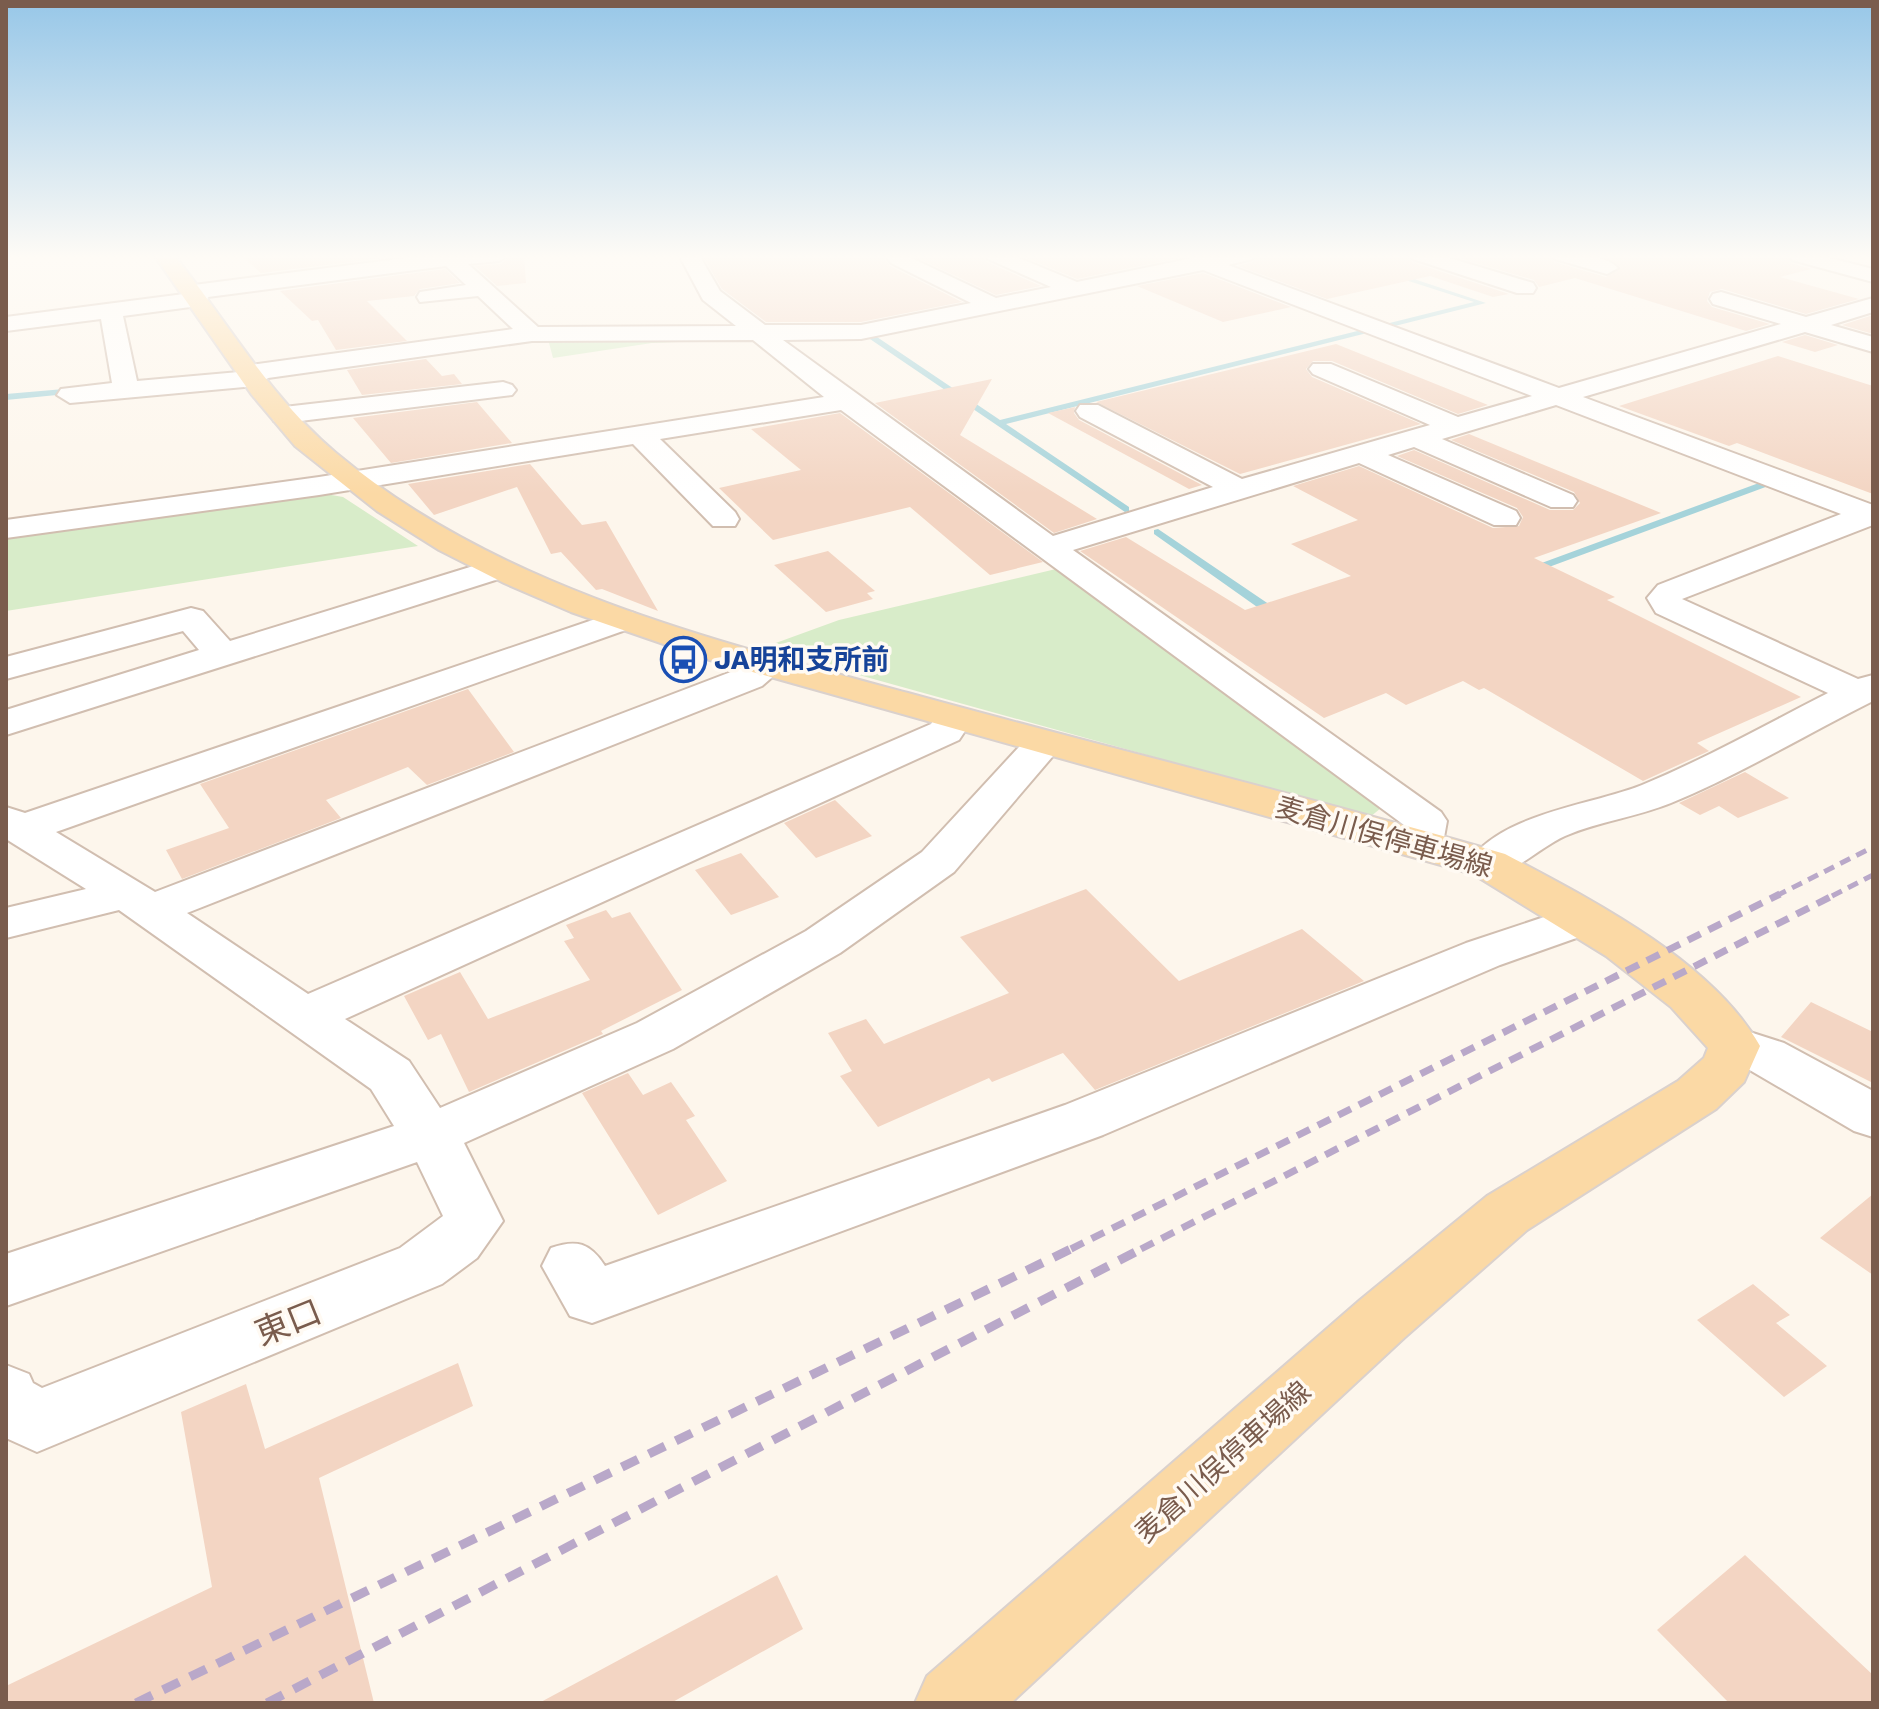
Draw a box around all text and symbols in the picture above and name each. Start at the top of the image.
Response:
bus stop icon: JA明和支所前 [659,635,707,683]
place label: JA明和支所前 [714,643,890,676]
street label: 麦倉川俣停車場線 [1272,790,1496,884]
street label: 東口 [249,1291,327,1353]
street label: 麦倉川俣停車場線 [1129,1375,1317,1549]

